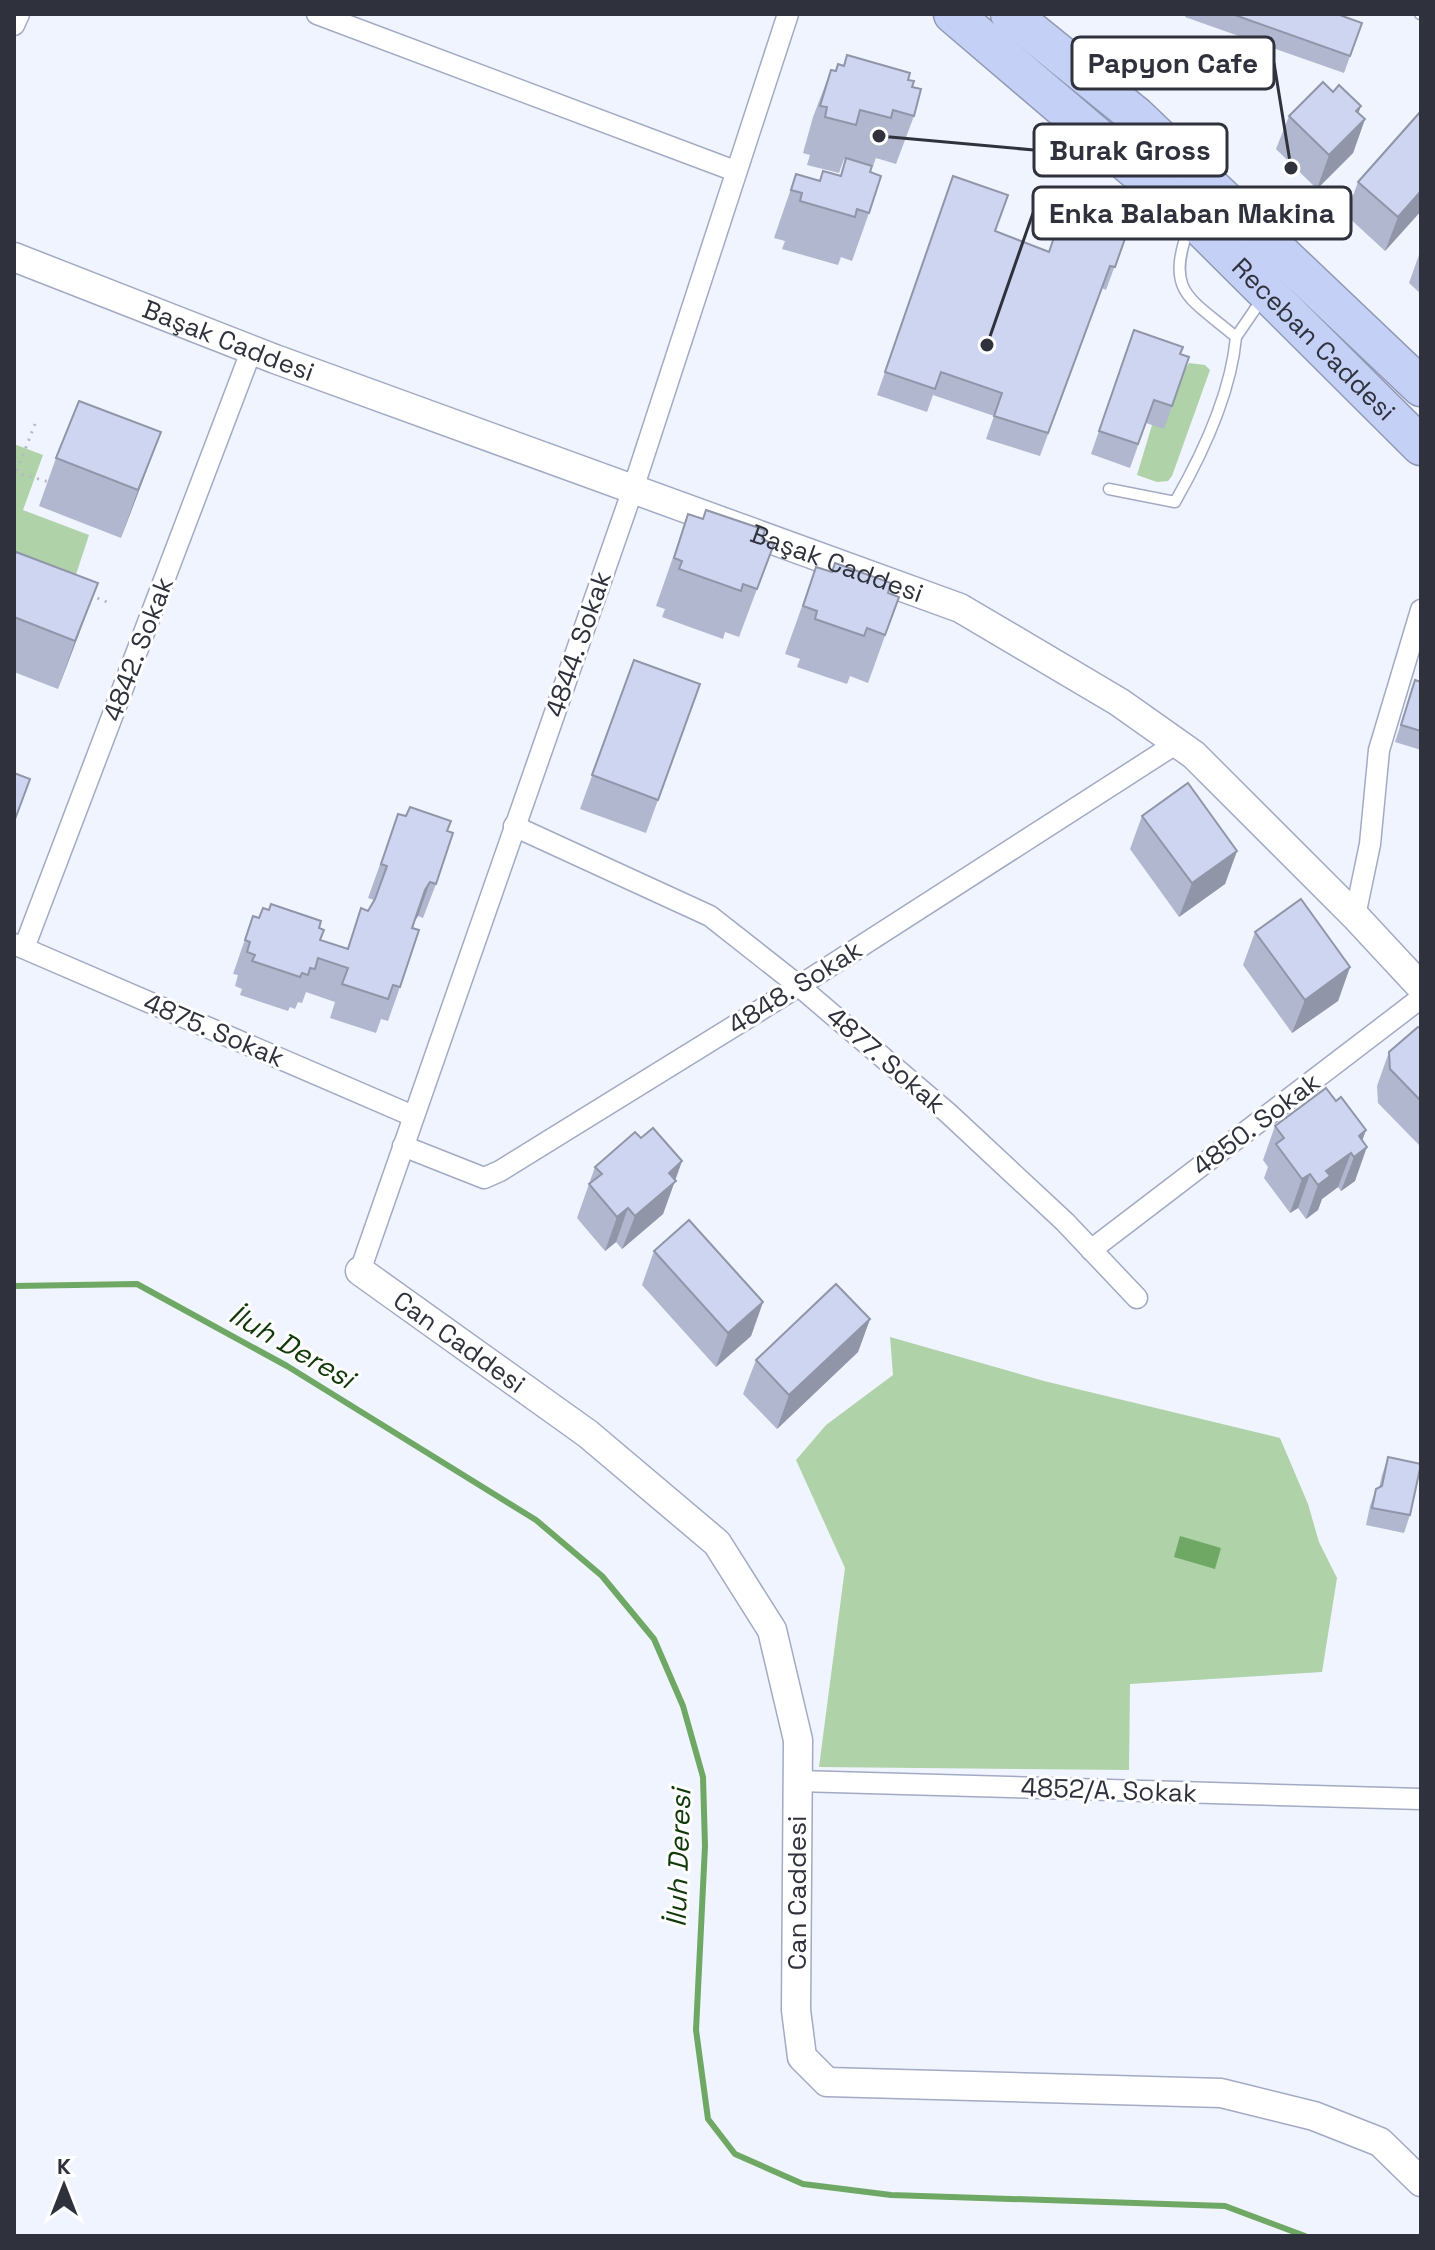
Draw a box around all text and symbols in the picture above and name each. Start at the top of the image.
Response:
callout: Papyon Cafe [1072,37,1274,89]
text: Papyon Cafe [1088,45,1258,81]
callout: Burak Gross [1034,124,1227,176]
text: Burak Gross [1049,132,1211,168]
callout: Enka Balaban Makina [1033,187,1351,239]
text: Enka Balaban Makina [1049,195,1335,231]
street label: Receban Caddesi [1225,250,1403,428]
street label: Başak Caddesi [137,292,319,389]
street label: Başak Caddesi [746,516,928,610]
street label: 4844. Sokak [537,567,619,721]
street label: 4842. Sokak [95,572,181,726]
street label: 4848. Sokak [722,932,868,1042]
street label: 4875. Sokak [139,985,289,1075]
street label: 4877. Sokak [819,999,953,1121]
street label: 4850. Sokak [1185,1065,1327,1183]
street label: Can Caddesi [386,1283,532,1401]
water label: İluh Deresi [223,1296,364,1398]
street label: 4852/A. Sokak [1020,1770,1198,1810]
water label: İluh Deresi [658,1785,699,1928]
street label: Can Caddesi [780,1816,814,1970]
north arrow [24,2146,104,2226]
text: K [57,2152,71,2180]

